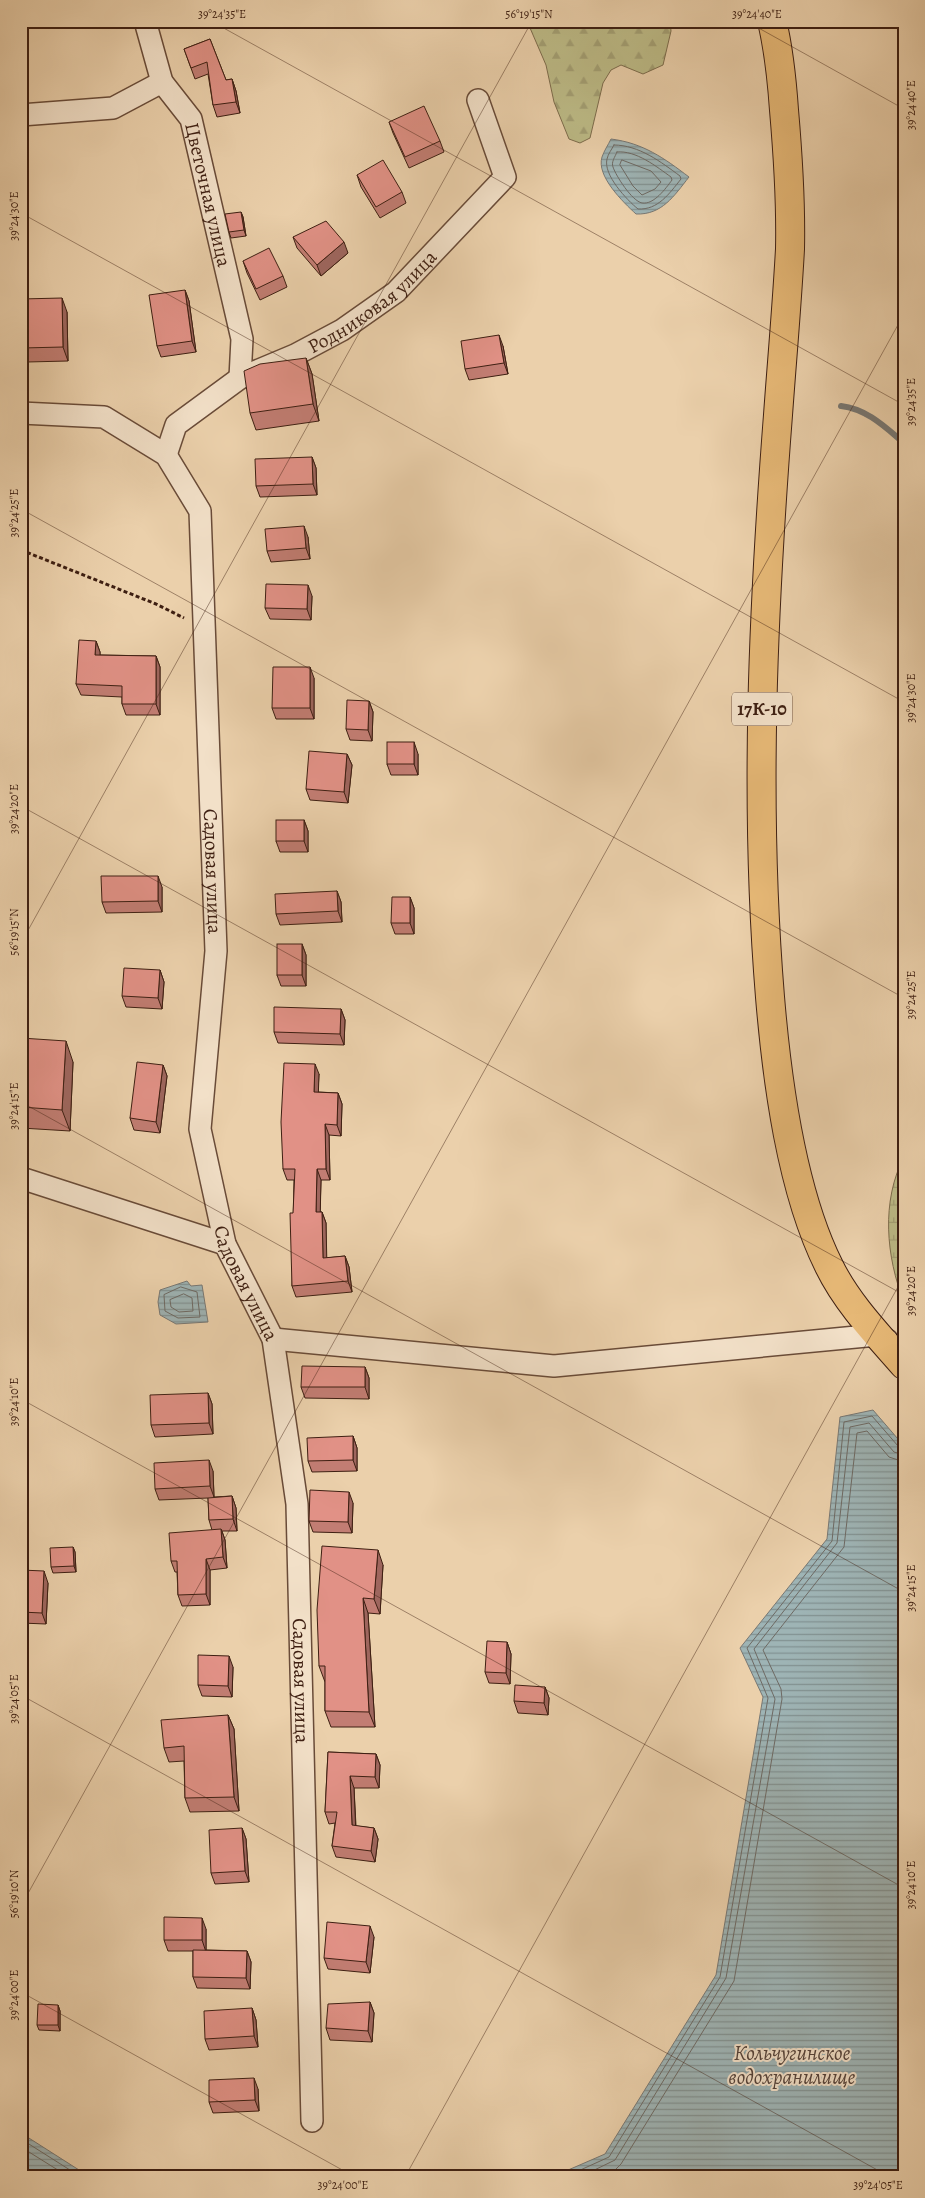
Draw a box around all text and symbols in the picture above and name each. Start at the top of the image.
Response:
text: 39°24'35"E [198,6,246,22]
text: 56°19'15"N [505,6,553,22]
text: 39°24'40"E [732,6,782,22]
text: 39°24'40"E [903,80,919,130]
street label: Цветочная улица [179,120,238,270]
text: 39°24'30"E [6,191,22,241]
street label: Родниковая улица [303,243,443,359]
text: 39°24'35"E [903,378,919,426]
text: 39°24'25"E [6,489,22,537]
text: 39°24'30"E [903,673,919,723]
road number: 17К-10 [732,692,792,726]
text: 39°24'20"E [6,784,22,834]
street label: Садовая улица [197,808,229,935]
text: 56°19'15"N [6,908,22,956]
text: 39°24'25"E [903,971,919,1019]
text: 39°24'15"E [6,1082,22,1130]
street label: Садовая улица [208,1223,285,1346]
text: 39°24'20"E [903,1266,919,1316]
text: 39°24'10"E [6,1378,22,1426]
text: 39°24'15"E [903,1564,919,1612]
street label: Садовая улица [286,1618,316,1744]
text: 39°24'05"E [6,1674,22,1724]
text: 39°24'10"E [903,1861,919,1909]
text: 56°19'10"N [6,1869,22,1918]
text: 39°24'00"E [6,1970,22,2020]
water label: Кольчугинское водохранилище [729,2039,856,2091]
text: 39°24'00"E [318,2177,368,2193]
text: 39°24'05"E [853,2177,903,2193]

